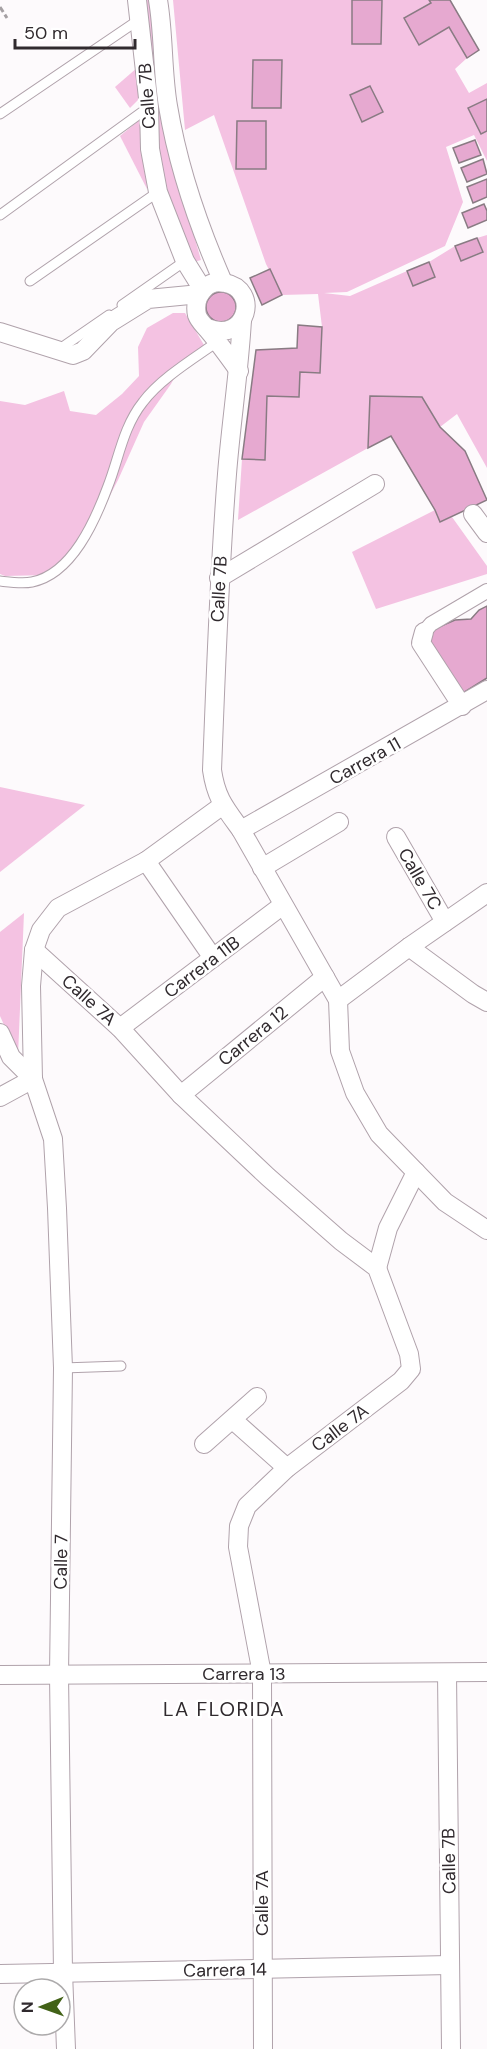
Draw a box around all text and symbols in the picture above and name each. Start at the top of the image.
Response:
scale bar [15,12,135,50]
text: 50 m [24,21,68,45]
street label: Calle 7B [133,62,161,130]
street label: Calle 7B [205,555,233,623]
street label: Carrera 11 [325,732,405,790]
street label: Calle 7C [393,844,447,914]
street label: Carrera 11B [159,930,245,1003]
street label: Calle 7A [57,969,121,1031]
street label: Carrera 12 [213,1001,293,1071]
street label: Calle 7A [307,1399,374,1457]
street label: Calle 7 [49,1534,73,1590]
street label: Carrera 13 [202,1662,286,1686]
district label: LA FLORIDA [163,1696,285,1722]
street label: Calle 7B [436,1828,462,1894]
street label: Calle 7A [250,1870,274,1936]
street label: Carrera 14 [183,1957,267,1983]
north arrow [12,1977,72,2037]
text: N [17,2001,38,2013]

